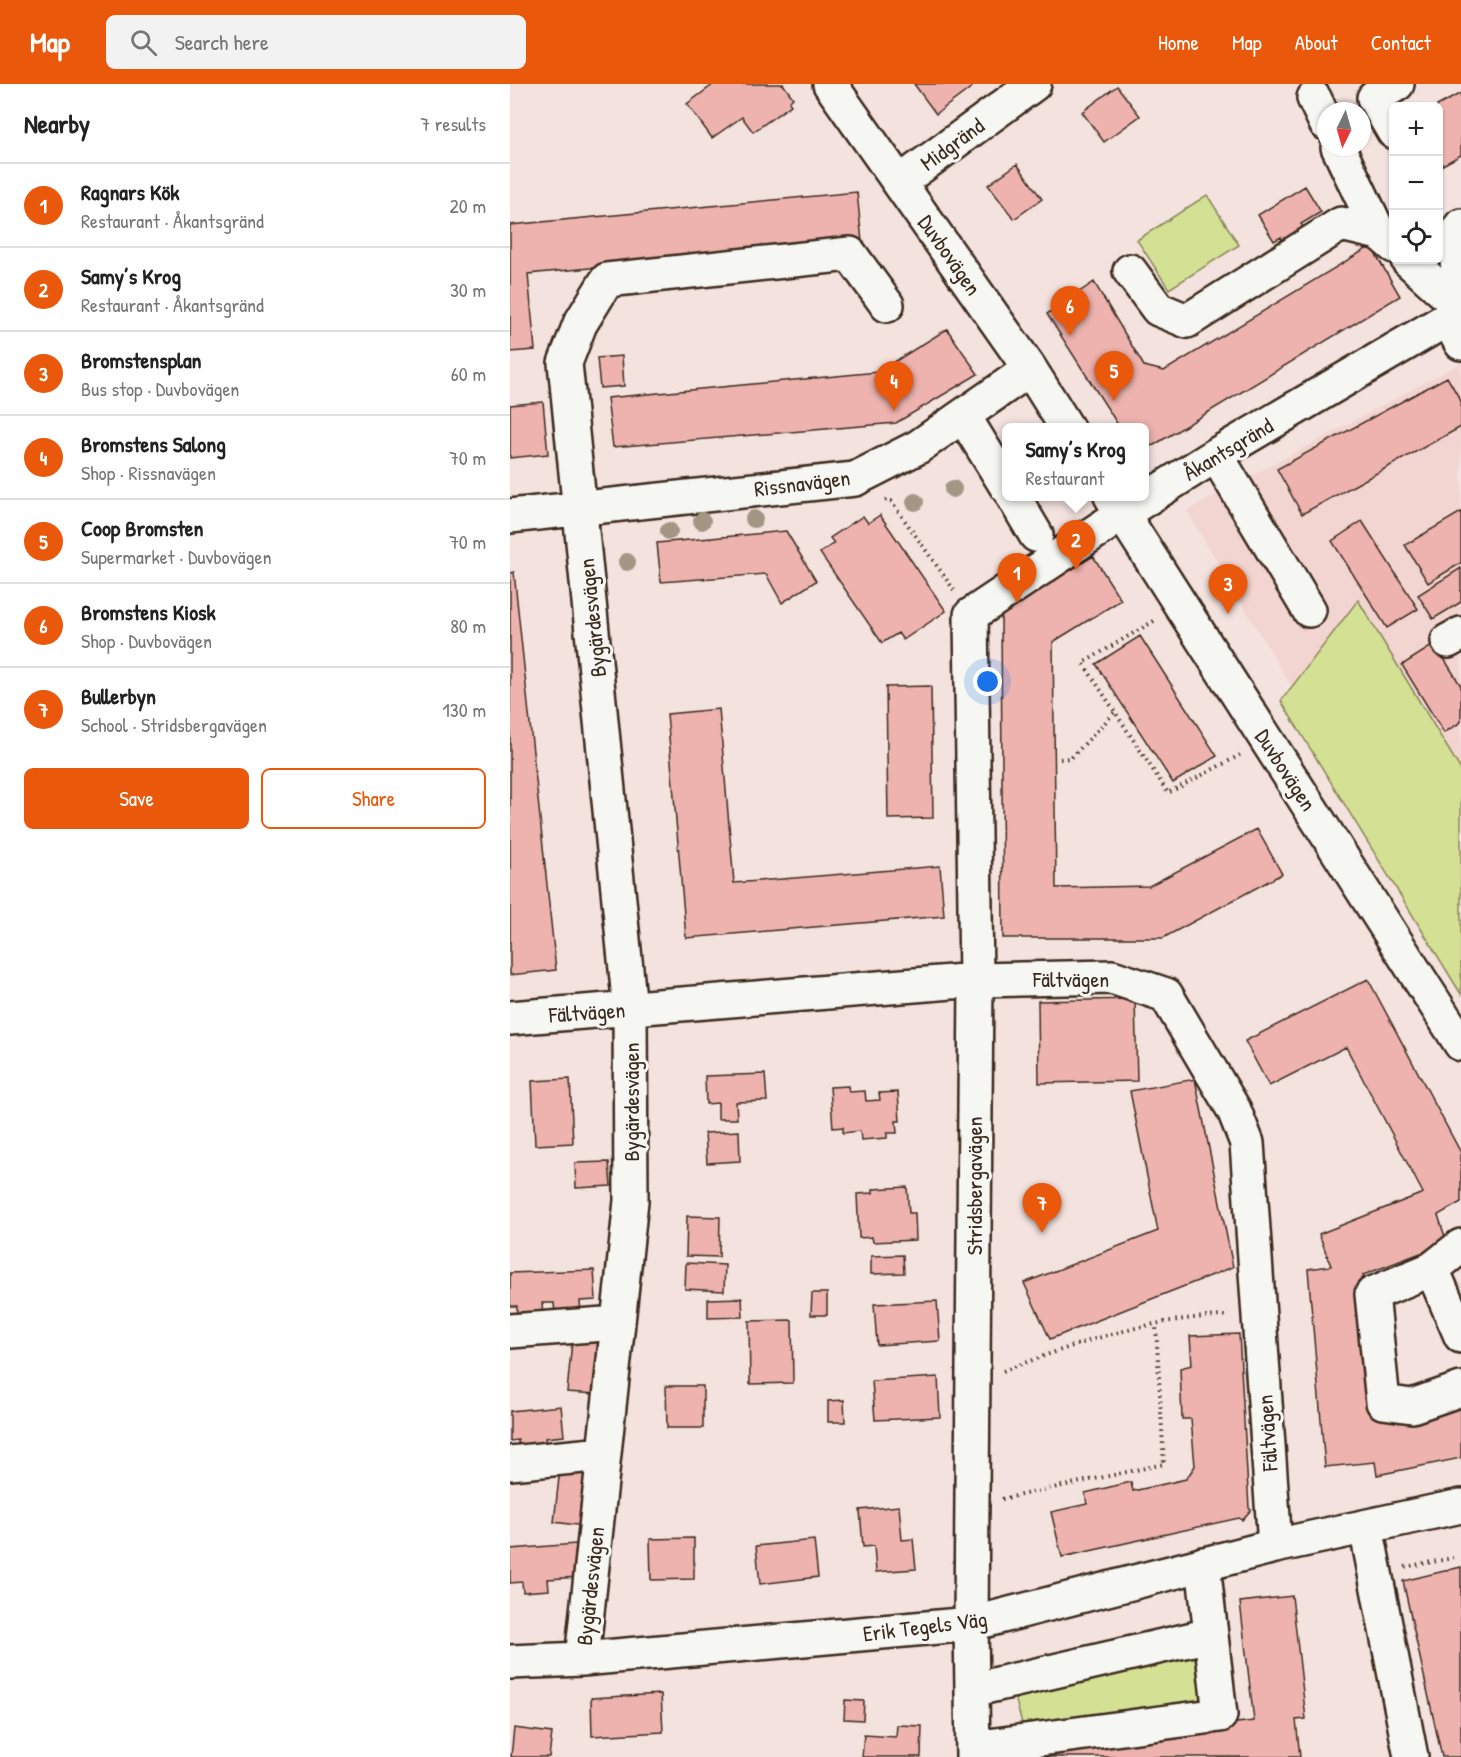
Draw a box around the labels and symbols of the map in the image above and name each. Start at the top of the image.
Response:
north arrow [1317,102,1371,156]
street label: Midgränd [914,110,990,177]
street label: Duvbovägen [911,209,989,301]
pin: 6 [1050,286,1090,336]
pin: 5 [1094,352,1134,401]
pin: 4 [874,362,914,411]
street label: Åkantsgränd [1177,410,1279,488]
street label: Rissnavägen [752,462,852,504]
pin: 2 [1056,520,1096,570]
pin: 1 [998,554,1036,603]
street label: Bygärdesvägen [571,557,613,679]
pin: 3 [1208,564,1248,614]
your location [973,667,1002,696]
street label: Duvbovägen [1248,723,1324,817]
street label: Fältvägen [1032,964,1109,994]
street label: Fältvägen [547,994,626,1030]
street label: Bygärdesvägen [616,1042,646,1162]
street label: Stridsbergavägen [959,1117,989,1255]
pin: 7 [1022,1184,1062,1233]
street label: Fältvägen [1249,1394,1285,1473]
street label: Bygärdesvägen [569,1525,611,1647]
street label: Erik Tegels Väg [861,1603,989,1649]

